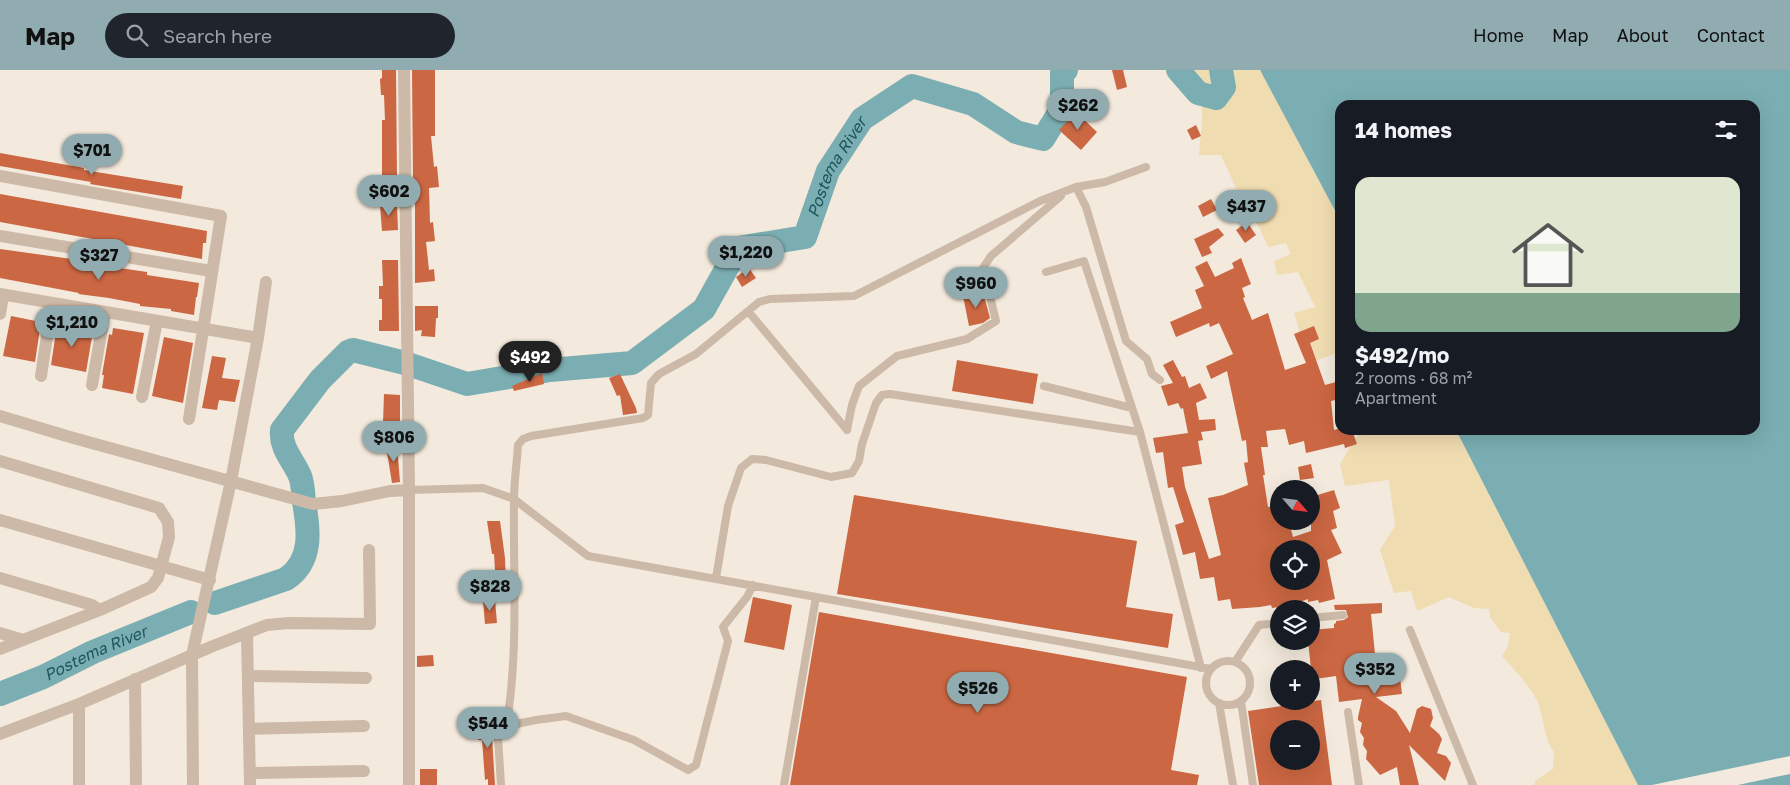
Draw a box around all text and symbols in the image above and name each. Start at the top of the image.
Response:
search box [105,13,455,58]
text: Map [25,21,75,50]
icon: search [123,21,151,49]
text: Search here [163,24,272,47]
text: Home [1473,24,1524,46]
text: Map [1552,24,1589,46]
text: About [1617,24,1669,46]
text: Contact [1697,24,1765,46]
pin: $262 [1048,88,1108,131]
text: $262 [1058,95,1098,115]
water label: Postema River [803,111,872,220]
icon: filters [1712,116,1740,144]
text: 14 homes [1355,117,1452,143]
pin: $701 [62,134,122,176]
text: $701 [73,140,111,160]
pin: $602 [359,174,419,217]
text: $602 [368,181,410,201]
pin: $437 [1216,190,1276,232]
text: $437 [1226,196,1266,216]
icon: home [1503,210,1593,300]
pin: $1,220 [705,236,787,278]
pin: $327 [69,238,129,281]
text: $1,220 [719,242,773,262]
text: $327 [80,245,118,265]
pin: $960 [946,266,1006,309]
text: $960 [955,273,997,293]
pin: $1,210 [31,306,113,348]
text: $1,210 [46,312,98,332]
pin: $492 [500,340,560,383]
text: $492/mo [1355,342,1449,368]
text: $492 [510,347,550,367]
text: 2 rooms · 68 m² [1355,368,1472,388]
text: Apartment [1355,388,1437,408]
pin: $806 [364,420,424,463]
text: $806 [373,427,415,447]
north arrow [1270,480,1320,530]
map controls [1270,480,1320,770]
button: locate [1270,540,1320,590]
pin: $828 [460,570,520,612]
text: $828 [470,576,510,596]
button: layers [1270,600,1320,650]
water label: Postema River [41,620,152,685]
pin: $352 [1345,652,1405,695]
text: $352 [1355,659,1395,679]
button: + [1270,660,1320,710]
pin: $526 [948,672,1008,714]
text: $526 [958,678,998,698]
pin: $544 [458,706,518,749]
text: $544 [468,713,508,733]
button: − [1270,720,1320,770]

